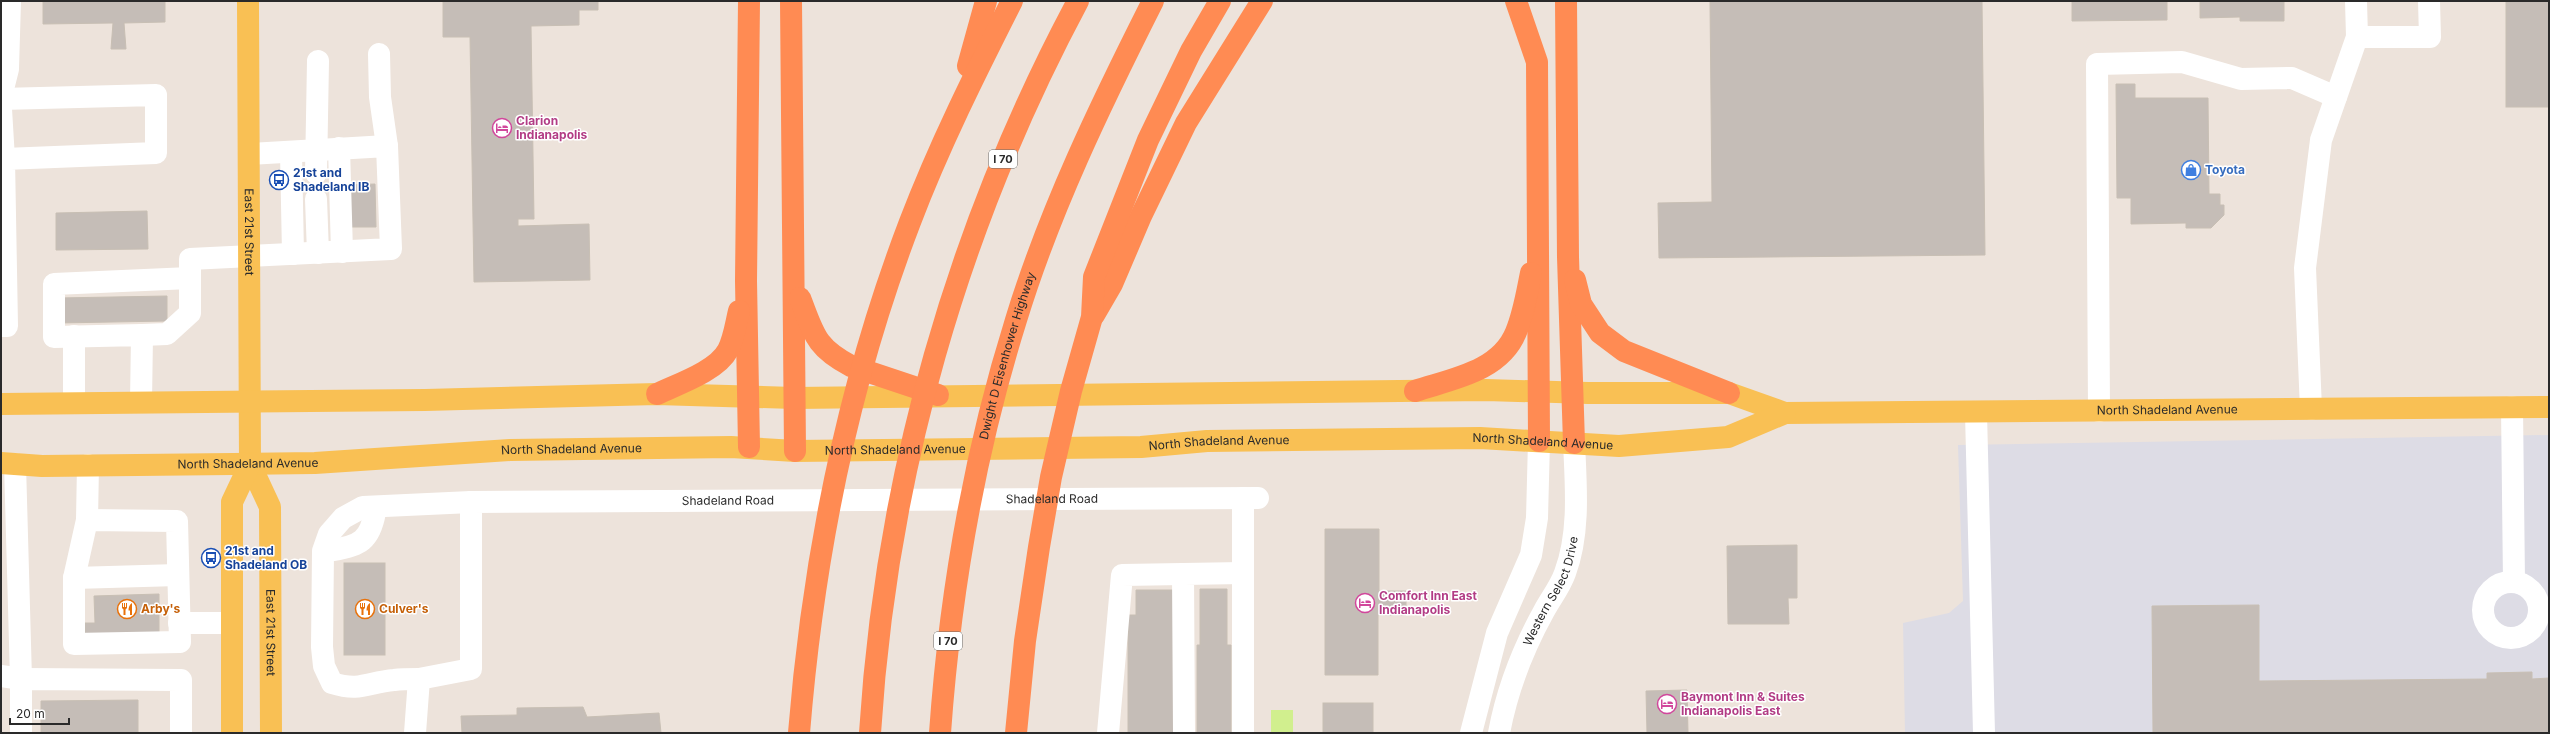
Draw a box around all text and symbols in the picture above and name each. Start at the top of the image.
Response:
place label: Clarion Indianapolis [516,113,587,142]
hotel icon: Clarion Indianapolis [491,117,513,139]
road number: I 70 [989,150,1017,168]
shop icon: Toyota [2180,159,2202,181]
place label: Toyota [2205,162,2245,177]
place label: 21st and Shadeland IB [293,165,369,194]
bus stop icon: 21st and Shadeland IB [268,169,290,191]
street label: East 21st Street [242,188,257,276]
street label: Dwight D Eisenhower Highway [976,270,1038,441]
street label: North Shadeland Avenue [2097,401,2238,418]
street label: North Shadeland Avenue [1472,430,1614,453]
street label: North Shadeland Avenue [1148,432,1290,453]
street label: North Shadeland Avenue [500,440,642,458]
street label: North Shadeland Avenue [825,441,966,458]
street label: North Shadeland Avenue [177,455,318,472]
street label: Shadeland Road [1006,491,1098,506]
street label: Shadeland Road [682,492,774,508]
street label: Western Select Drive [1520,535,1581,648]
place label: 21st and Shadeland OB [225,543,307,572]
bus stop icon: 21st and Shadeland OB [200,547,222,569]
place label: Comfort Inn East Indianapolis [1379,588,1478,617]
street label: East 21st Street [263,589,279,676]
hotel icon: Comfort Inn East Indianapolis [1354,592,1376,614]
restaurant icon: Arby's [116,598,138,620]
restaurant icon: Culver's [354,598,376,620]
place label: Arby's [141,601,181,616]
place label: Culver's [379,601,429,616]
road number: I 70 [934,632,962,650]
place label: Baymont Inn & Suites Indianapolis East [1681,689,1805,718]
hotel icon: Baymont Inn & Suites Indianapolis East [1656,693,1678,715]
scale bar [10,700,69,726]
text: 20 m [16,706,45,721]

